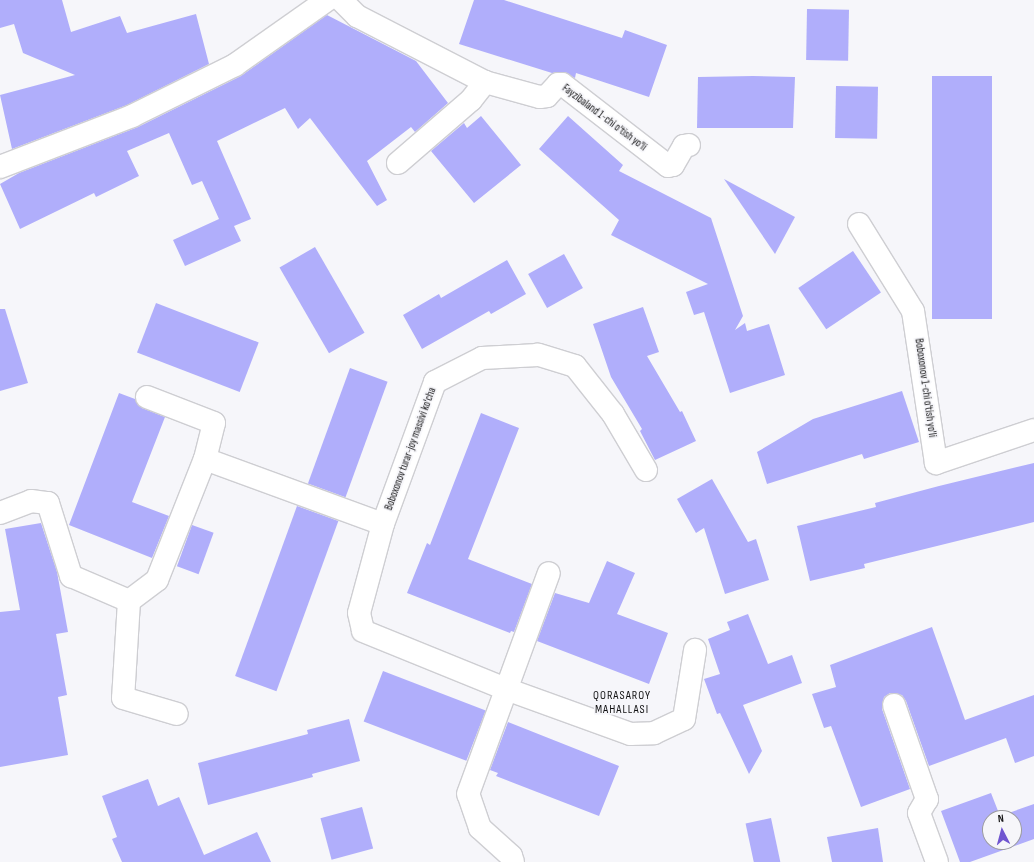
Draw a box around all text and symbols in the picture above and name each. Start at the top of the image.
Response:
street label: Fayzibaland 1-chi o'tish yo'li [559,82,649,154]
street label: Boboxonov 1-chi o'tish yo'li [912,338,938,438]
street label: Boboxonov turar-joy massivi ko'cha [383,386,439,512]
district label: QORASAROY MAHALLASI [593,689,651,717]
north arrow [982,810,1022,850]
text: N [997,812,1004,825]

